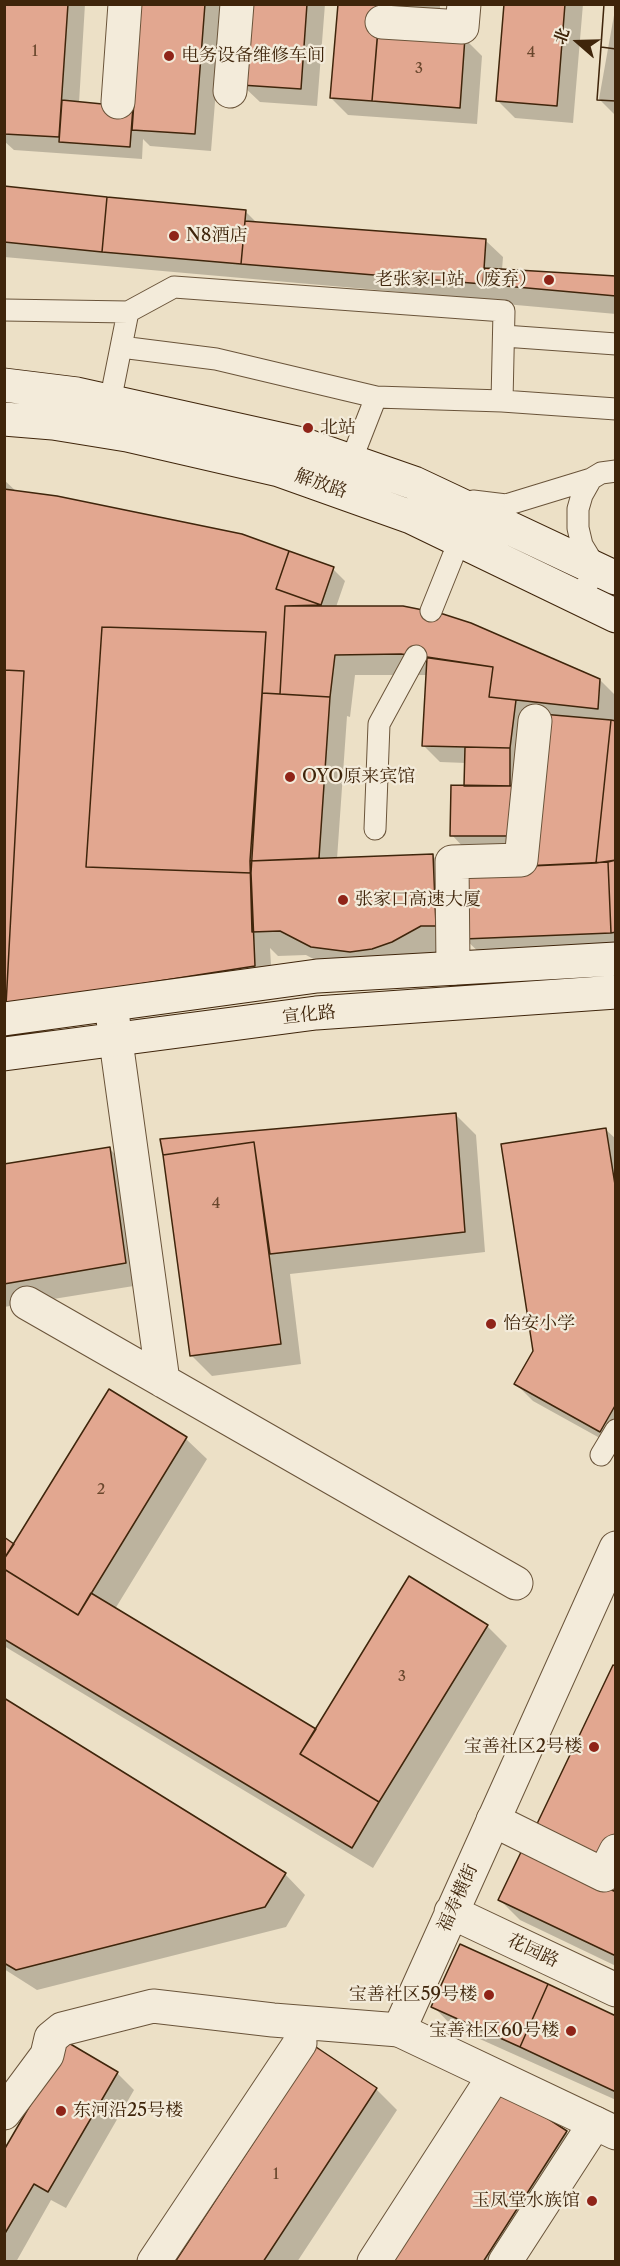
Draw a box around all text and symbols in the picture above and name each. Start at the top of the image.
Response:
north arrow [548,12,608,72]
text: 北 [549,25,573,47]
house number: 1 [32,43,38,61]
house number: 4 [527,44,535,62]
place label: 电务设备维修车间 [181,45,325,67]
marker: 电务设备维修车间 [162,49,176,63]
house number: 3 [415,60,423,78]
place label: N8酒店 [186,225,248,247]
marker: N8酒店 [167,229,181,243]
place label: 老张家口站（废弃） [375,269,537,291]
marker: 老张家口站（废弃） [542,273,556,287]
place label: 北站 [320,417,356,439]
marker: 北站 [301,421,315,435]
street label: 解放路 [292,465,350,503]
place label: OYO原来宾馆 [302,766,415,788]
marker: OYO原来宾馆 [283,770,297,784]
place label: 张家口高速大厦 [355,889,481,911]
marker: 张家口高速大厦 [336,893,350,907]
street label: 宣化路 [281,1001,337,1029]
house number: 4 [212,1195,220,1213]
place label: 怡安小学 [503,1313,575,1335]
marker: 怡安小学 [484,1317,498,1331]
house number: 2 [97,1481,105,1499]
house number: 3 [398,1668,406,1686]
place label: 宝善社区2号楼 [464,1736,582,1758]
marker: 宝善社区2号楼 [587,1740,601,1754]
street label: 福寿横街 [433,1861,483,1935]
street label: 花园路 [504,1930,562,1972]
place label: 宝善社区59号楼 [349,1984,477,2006]
marker: 宝善社区59号楼 [482,1988,496,2002]
place label: 宝善社区60号楼 [429,2020,559,2042]
marker: 宝善社区60号楼 [564,2024,578,2038]
place label: 东河沿25号楼 [73,2100,183,2122]
marker: 东河沿25号楼 [54,2104,68,2118]
house number: 1 [273,2166,279,2184]
place label: 玉凤堂水族馆 [472,2190,580,2212]
marker: 玉凤堂水族馆 [585,2194,599,2208]

